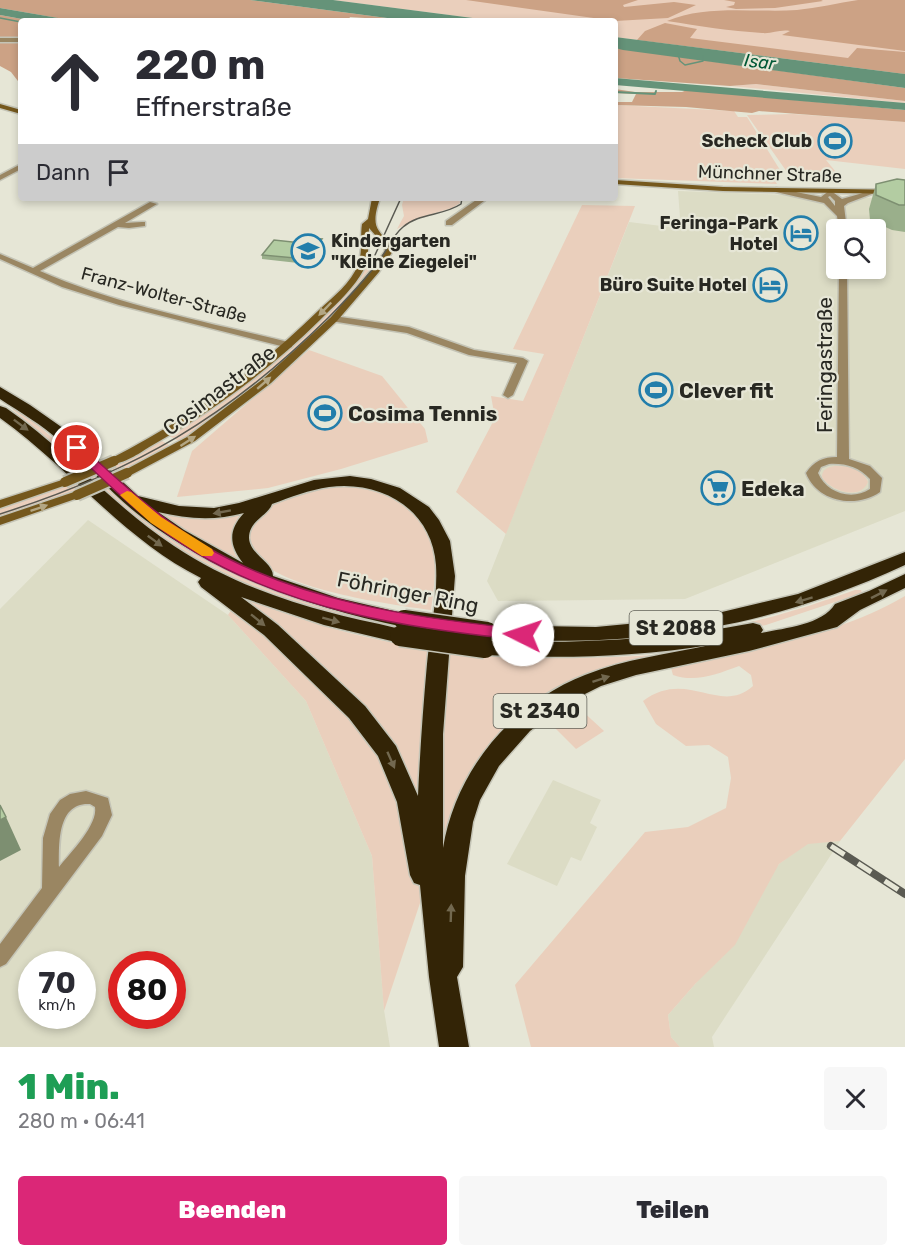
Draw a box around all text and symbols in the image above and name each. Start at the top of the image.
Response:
text: 220 m [135,40,266,90]
icon: ahead [36,42,114,120]
water label: Isar [743,49,778,75]
text: Effnerstraße [135,91,292,123]
sports icon: Scheck Club [817,123,853,159]
place label: Scheck Club [701,130,812,152]
icon: arrive [102,156,135,189]
text: Dann [36,159,90,186]
street label: Münchner Straße [698,160,842,188]
place label: Feringa-Park Hotel [660,212,778,255]
hotel icon: Feringa-Park Hotel [783,215,819,251]
map controls [826,219,886,279]
button: search [826,219,886,279]
place label: Kindergarten "Kleine Ziegelei" [331,230,477,273]
school or university icon: Kindergarten "Kleine Ziegelei" [290,233,326,269]
street label: Franz-Wolter-Straße [79,262,249,328]
hotel icon: Büro Suite Hotel [752,267,788,303]
place label: Büro Suite Hotel [600,274,747,296]
street label: Feringastraße [812,297,837,433]
one-way arrow [319,302,333,316]
street label: Cosimastraße [158,340,280,440]
sports icon: Clever fit [638,372,674,408]
one-way arrow [256,376,272,389]
place label: Clever fit [679,378,774,403]
sports icon: Cosima Tennis [307,395,343,431]
place label: Cosima Tennis [348,401,497,426]
one-way arrow [12,419,28,431]
pin [51,422,102,473]
icon: arrive [60,431,93,464]
one-way arrow [180,435,196,447]
supermarket icon: Edeka [700,470,736,506]
place label: Edeka [741,476,805,501]
one-way arrow [30,503,48,513]
one-way arrow [212,508,231,517]
one-way arrow [147,535,163,548]
street label: Föhringer Ring [335,566,481,618]
one-way arrow [871,589,888,599]
one-way arrow [795,596,813,606]
position arrow [491,603,555,667]
road number: St 2088 [630,611,722,645]
one-way arrow [250,613,266,626]
one-way arrow [322,616,340,625]
one-way arrow [592,674,610,683]
road number: St 2340 [494,694,586,728]
one-way arrow [387,751,397,769]
one-way arrow [447,904,456,923]
speed limit sign: 80 [108,951,186,1029]
text: 70 [38,965,76,1001]
text: km/h [38,996,76,1014]
text: 1 Min. [18,1065,120,1108]
button: close [824,1067,887,1130]
text: 280 m · 06:41 [18,1109,145,1133]
button: Beenden [18,1176,447,1245]
button: Teilen [459,1176,887,1245]

